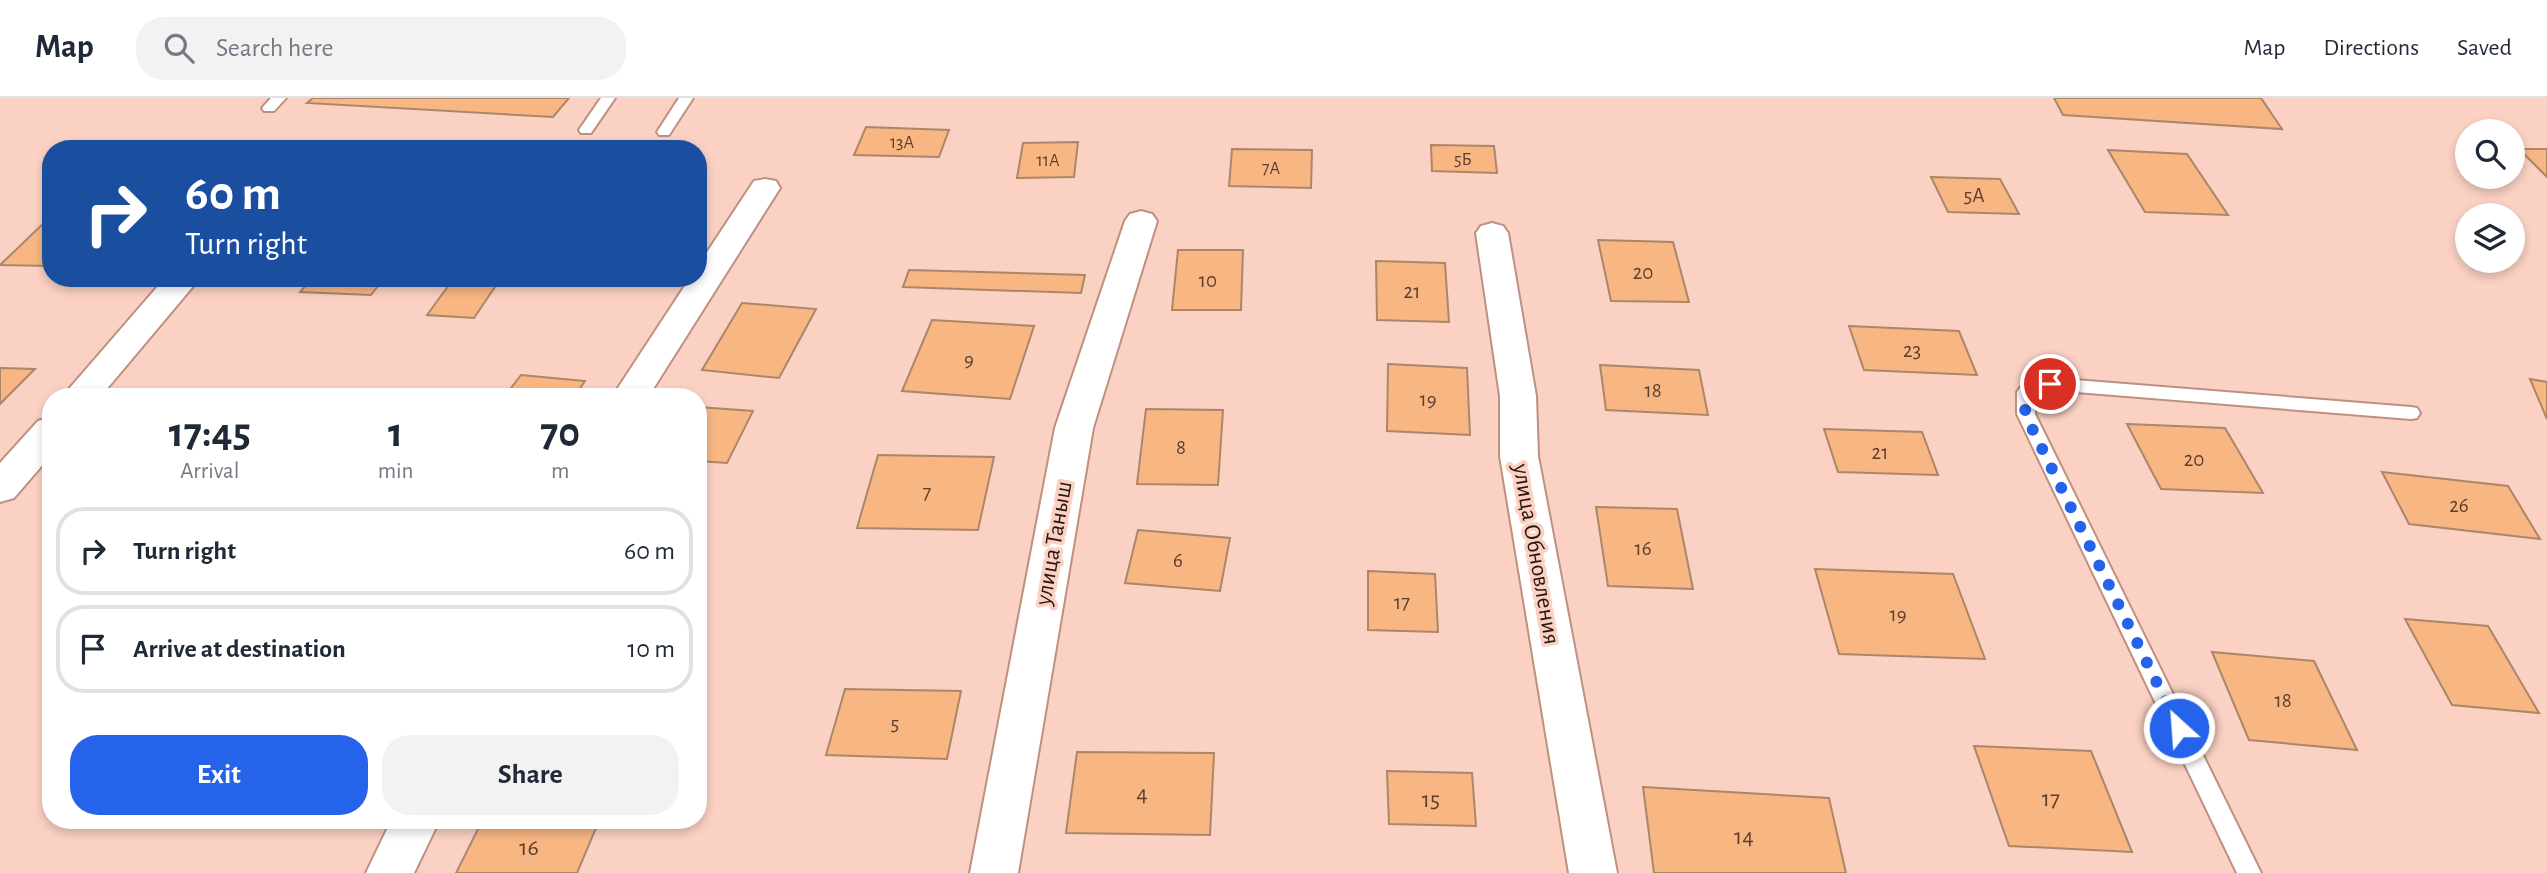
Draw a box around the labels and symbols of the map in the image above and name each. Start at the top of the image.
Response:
house number: 13А [890,134,915,152]
house number: 5Б [1454,151,1472,169]
house number: 11А [1037,152,1060,170]
house number: 7А [1262,160,1280,178]
house number: 5А [1963,185,1985,206]
house number: 20 [1633,262,1653,283]
house number: 10 [1199,270,1217,291]
house number: 21 [1404,281,1420,302]
house number: 23 [1903,340,1921,361]
house number: 9 [964,349,974,370]
pin [2020,354,2080,414]
house number: 18 [1644,380,1662,401]
house number: 19 [1419,389,1437,410]
house number: 8 [1176,437,1186,458]
house number: 21 [1872,442,1888,463]
house number: 20 [2184,449,2204,470]
street label: улица Обновления [1508,461,1564,646]
street label: улица Таныш [1031,479,1077,608]
house number: 7 [923,482,932,503]
house number: 26 [2449,495,2469,516]
house number: 16 [1634,538,1652,559]
house number: 6 [1173,550,1183,571]
house number: 17 [1394,592,1410,613]
house number: 19 [1889,604,1907,625]
house number: 18 [2274,690,2292,711]
position arrow [2142,691,2216,765]
house number: 5 [891,713,899,734]
house number: 4 [1136,782,1148,806]
house number: 17 [2042,787,2060,811]
house number: 15 [1422,788,1440,812]
house number: 14 [1734,825,1754,849]
house number: 16 [519,836,539,860]

